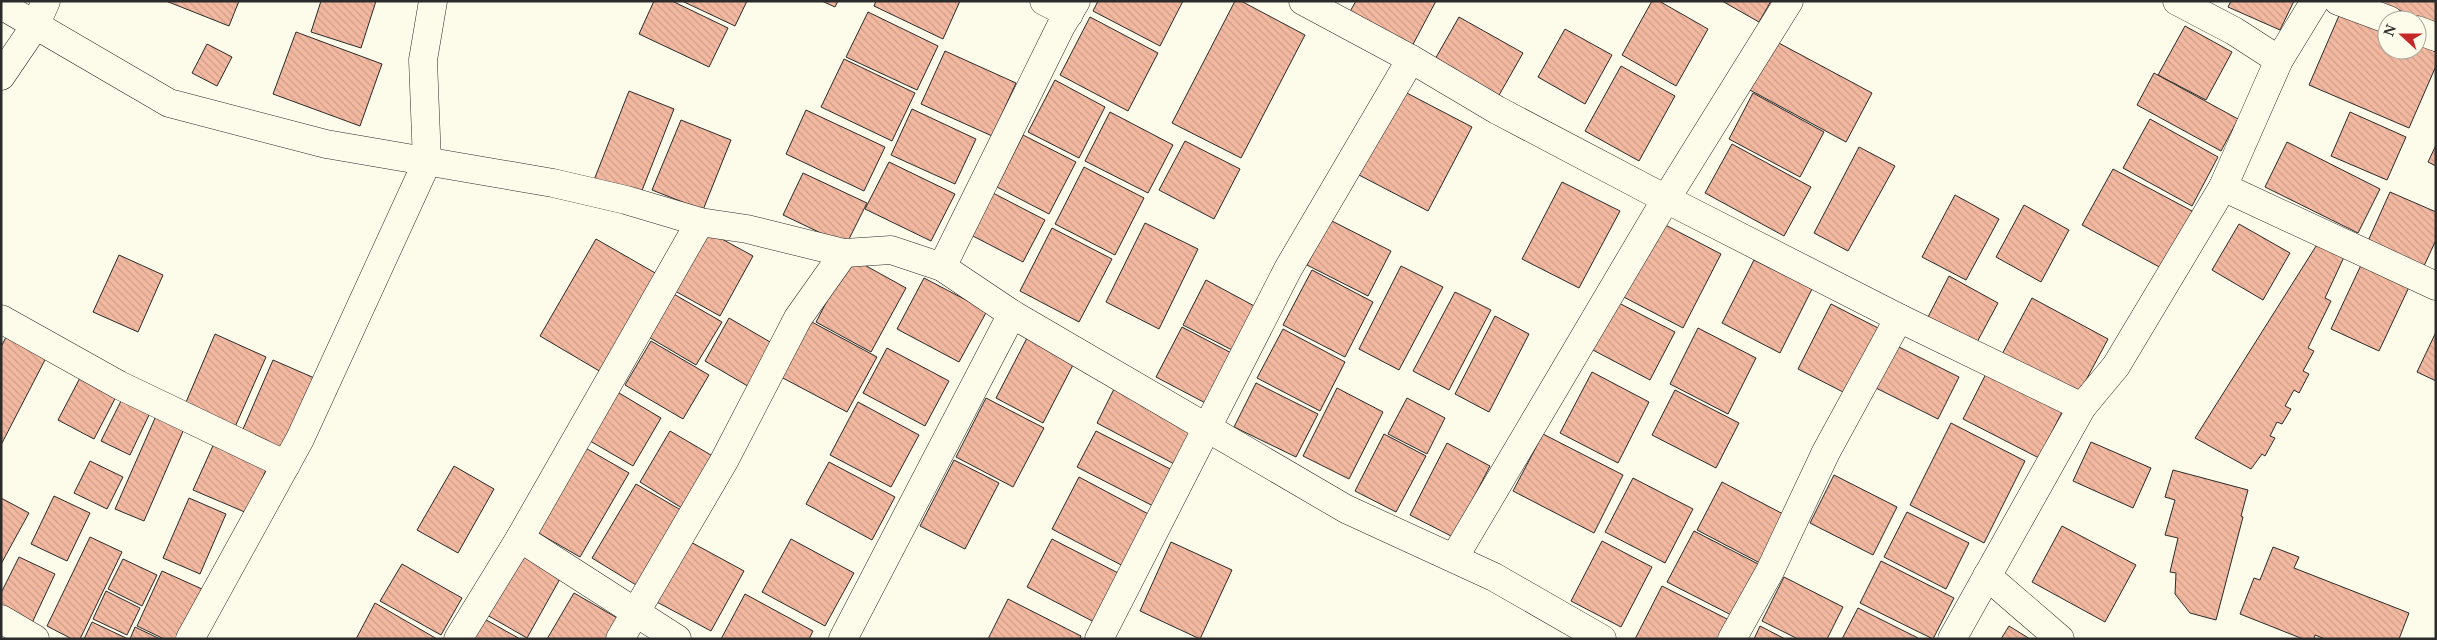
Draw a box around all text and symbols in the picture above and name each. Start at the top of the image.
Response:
north arrow [2377,10,2427,60]
text: N [2379,22,2400,39]

